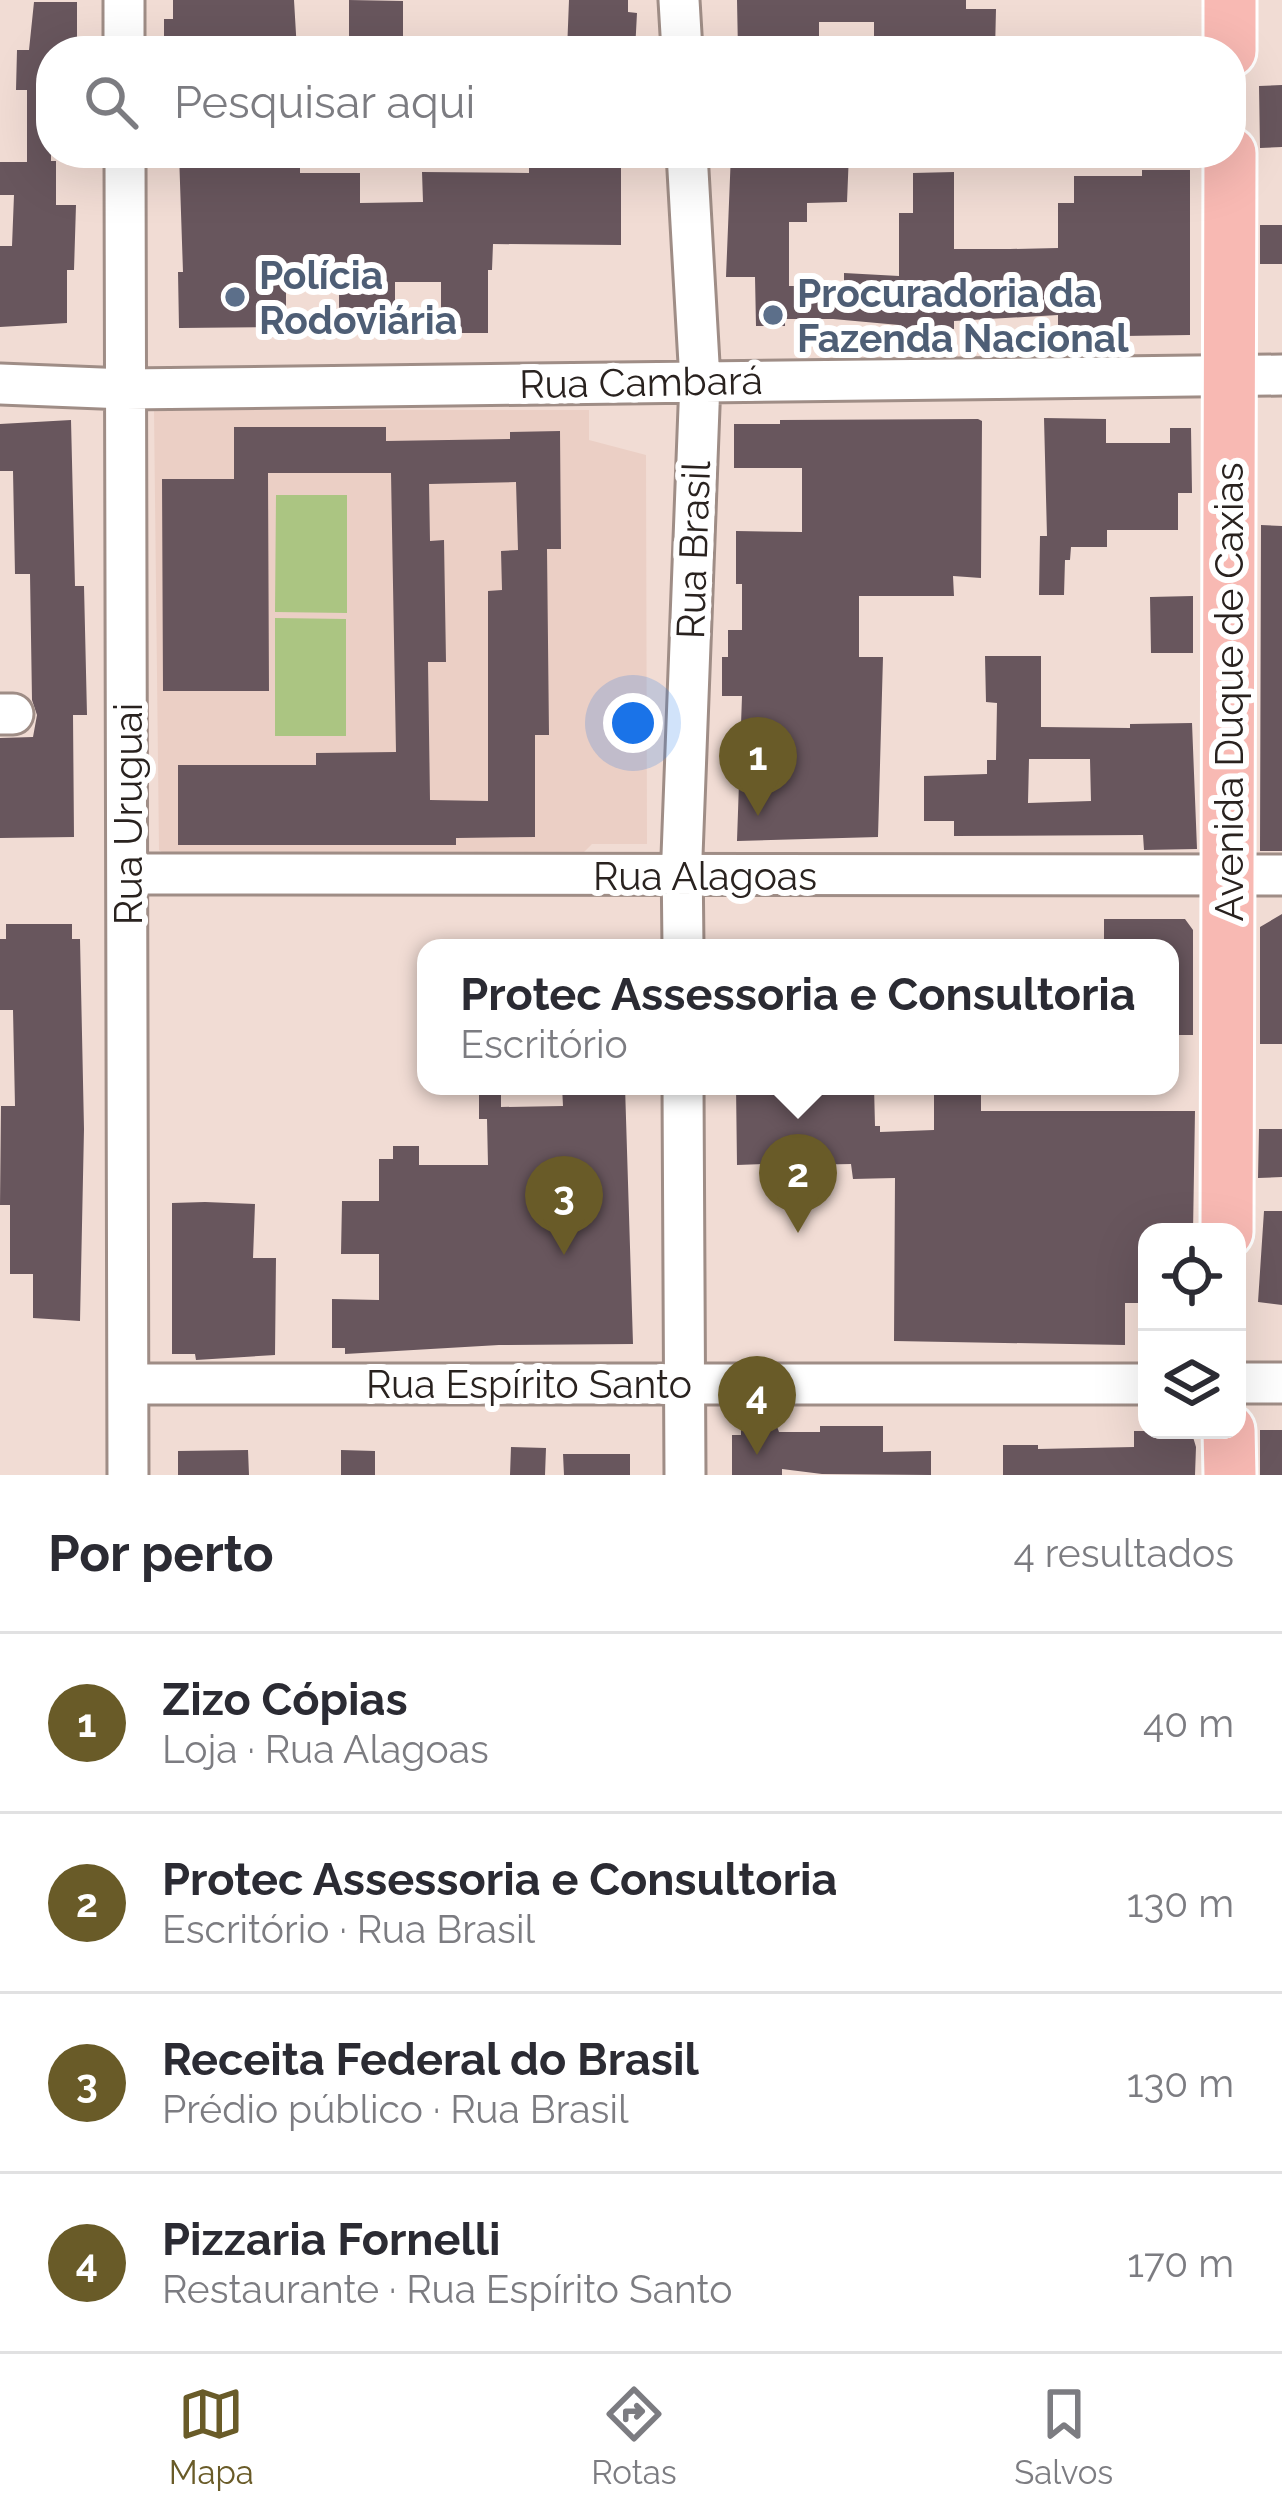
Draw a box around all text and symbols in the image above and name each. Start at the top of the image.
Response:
search box [36,36,1246,168]
icon: search [78,69,144,135]
text: Pesquisar aqui [174,76,475,129]
place label: Polícia Rodoviária [259,252,457,343]
place label: Procuradoria da Fazenda Nacional [797,270,1129,361]
marker: Polícia Rodoviária [222,284,248,310]
marker: Procuradoria da Fazenda Nacional [760,302,786,328]
street label: Rua Cambará [519,357,763,407]
street label: Rua Brasil [667,460,719,640]
street label: Avenida Duque de Caxias [1206,462,1252,922]
your location [603,693,663,753]
street label: Rua Uruguai [105,703,151,925]
pin: 1 [719,717,797,816]
street label: Rua Alagoas [593,853,817,899]
popup [417,939,1179,1095]
text: Protec Assessoria e Consultoria [460,968,1136,1021]
text: Escritório [460,1021,628,1067]
pin: 2 [759,1134,837,1233]
pin: 3 [525,1156,603,1255]
map controls [1138,1223,1246,1439]
button: locate [1138,1223,1246,1331]
button: layers [1138,1331,1246,1439]
pin: 4 [718,1356,796,1455]
street label: Rua Espírito Santo [366,1361,692,1407]
text: Por perto [48,1523,274,1583]
text: 4 resultados [1014,1530,1234,1576]
text: Zizo Cópias [162,1673,408,1726]
text: 1 [77,1700,97,1746]
text: 40 m [1143,1700,1234,1746]
text: Loja · Rua Alagoas [162,1726,489,1772]
text: Protec Assessoria e Consultoria [162,1853,837,1906]
text: 2 [76,1880,98,1926]
text: 130 m [1127,1880,1234,1926]
text: Escritório · Rua Brasil [162,1906,535,1952]
text: Receita Federal do Brasil [162,2033,699,2086]
text: 3 [76,2060,98,2106]
text: 130 m [1127,2060,1234,2106]
text: Prédio público · Rua Brasil [162,2086,629,2132]
text: Pizzaria Fornelli [162,2213,501,2266]
text: 4 [76,2240,98,2286]
text: 170 m [1127,2240,1234,2286]
text: Restaurante · Rua Espírito Santo [162,2266,732,2312]
tab: Mapa [169,2381,254,2492]
tab: Rotas [591,2381,677,2492]
tab: Salvos [1014,2381,1113,2492]

